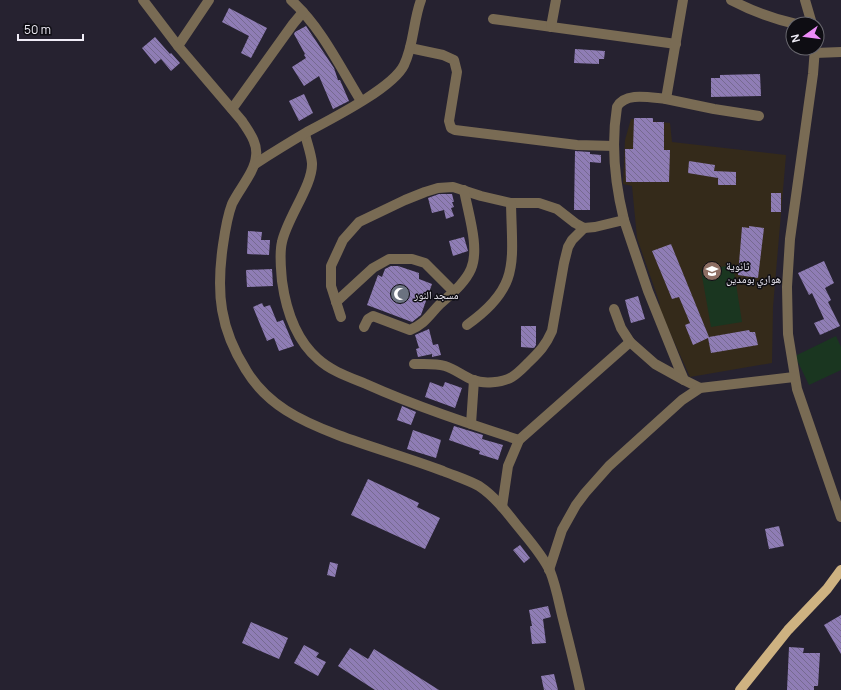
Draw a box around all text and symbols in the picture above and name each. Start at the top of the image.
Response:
scale bar [18,16,83,42]
north arrow [785,16,825,56]
text: 50 m [24,21,51,38]
text: N [787,33,803,44]
place label: ثانوية هواري بومدين [726,258,782,287]
school or university icon: ثانوية هواري بومدين [701,260,723,282]
mosque icon: مسجد النور [389,283,411,305]
place label: مسجد النور [413,287,459,302]

